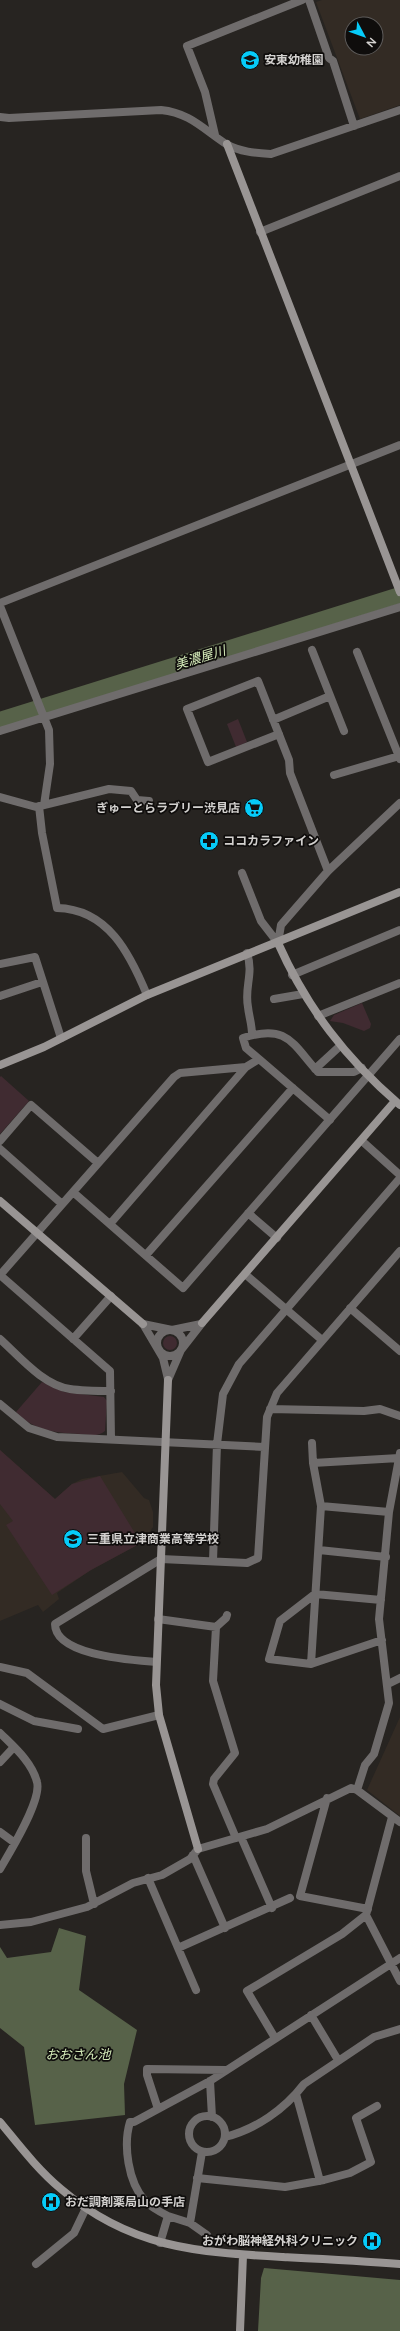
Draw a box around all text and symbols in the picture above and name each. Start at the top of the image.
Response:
north arrow [344,16,384,56]
text: N [363,35,379,50]
school or university icon: 安東幼稚園 [239,49,261,71]
place label: 安東幼稚園 [264,53,324,67]
water label: 美濃屋川 [173,642,229,672]
supermarket icon: ぎゅーとらラブリー渋見店 [243,797,265,819]
place label: ぎゅーとらラブリー渋見店 [96,801,240,815]
pharmacy icon: ココカラファイン [198,830,220,852]
place label: ココカラファイン [223,834,319,848]
school or university icon: 三重県立津商業高等学校 [62,1528,84,1550]
place label: 三重県立津商業高等学校 [87,1532,219,1546]
water label: おおさん池 [45,2047,112,2062]
hospital icon: おだ調剤薬局山の手店 [40,2191,62,2213]
place label: おだ調剤薬局山の手店 [65,2195,185,2209]
hospital icon: おがわ脳神経外科クリニック [361,2230,383,2252]
place label: おがわ脳神経外科クリニック [202,2234,358,2248]

